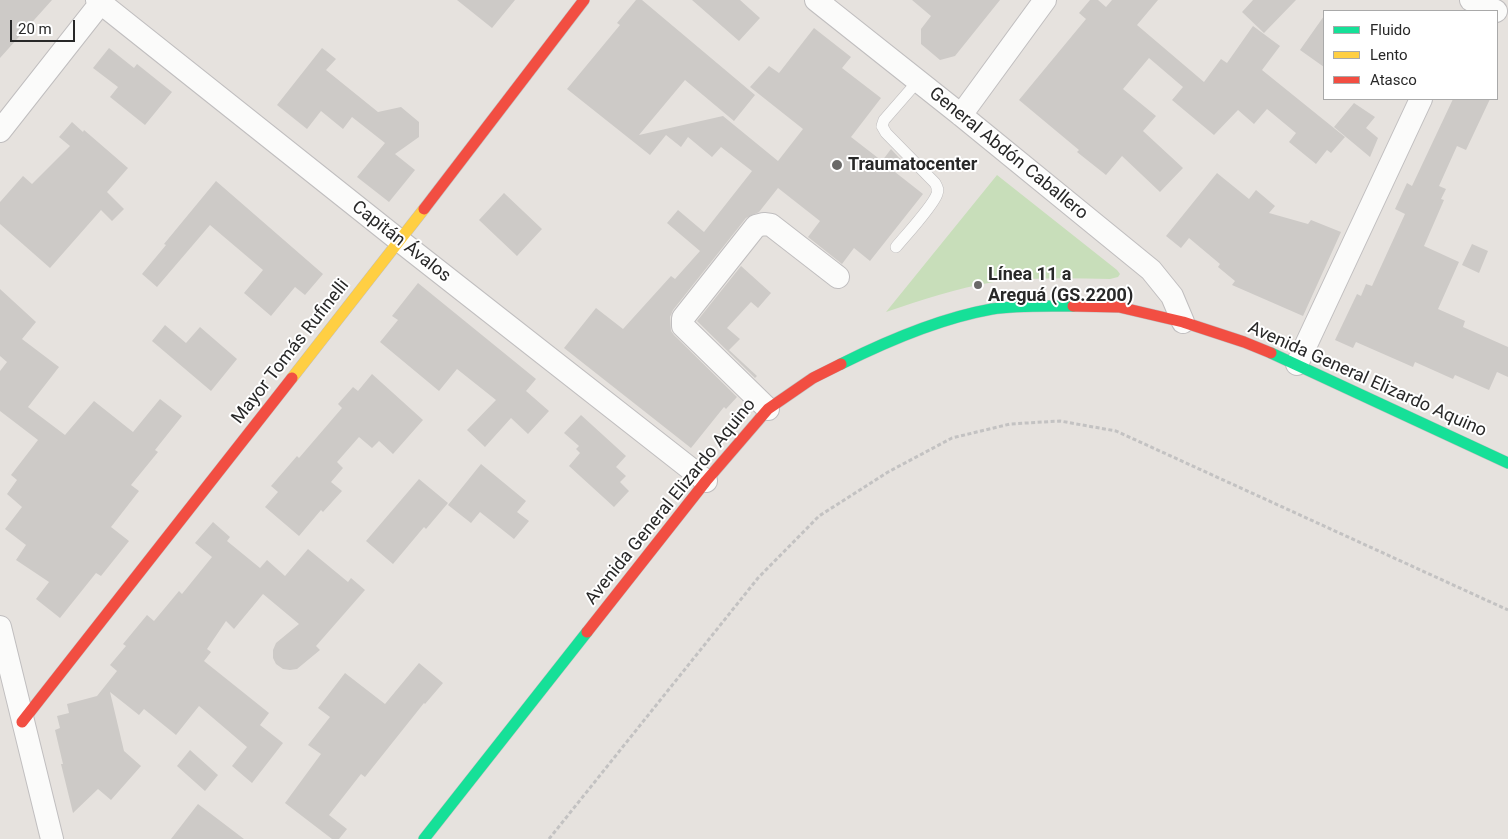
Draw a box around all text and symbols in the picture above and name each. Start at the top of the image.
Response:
scale bar [12,10,78,42]
legend [1323,10,1498,100]
text: 20 m [18,20,52,38]
text: Fluido [1370,21,1411,39]
text: Lento [1370,46,1408,64]
text: Atasco [1370,71,1417,89]
street label: General Abdón Caballero [924,83,1092,225]
place label: Traumatocenter [848,154,977,176]
marker: Traumatocenter [830,158,844,172]
street label: Capitán Ávalos [347,197,455,287]
place label: Línea 11 a Areguá (GS.2200) [988,264,1133,306]
street label: Mayor Tomás Rufinelli [228,275,354,429]
marker: Línea 11 a Areguá (GS.2200) [972,279,984,291]
street label: Avenida General Elizardo Aquino [1244,317,1490,443]
street label: Avenida General Elizardo Aquino [581,395,761,609]

